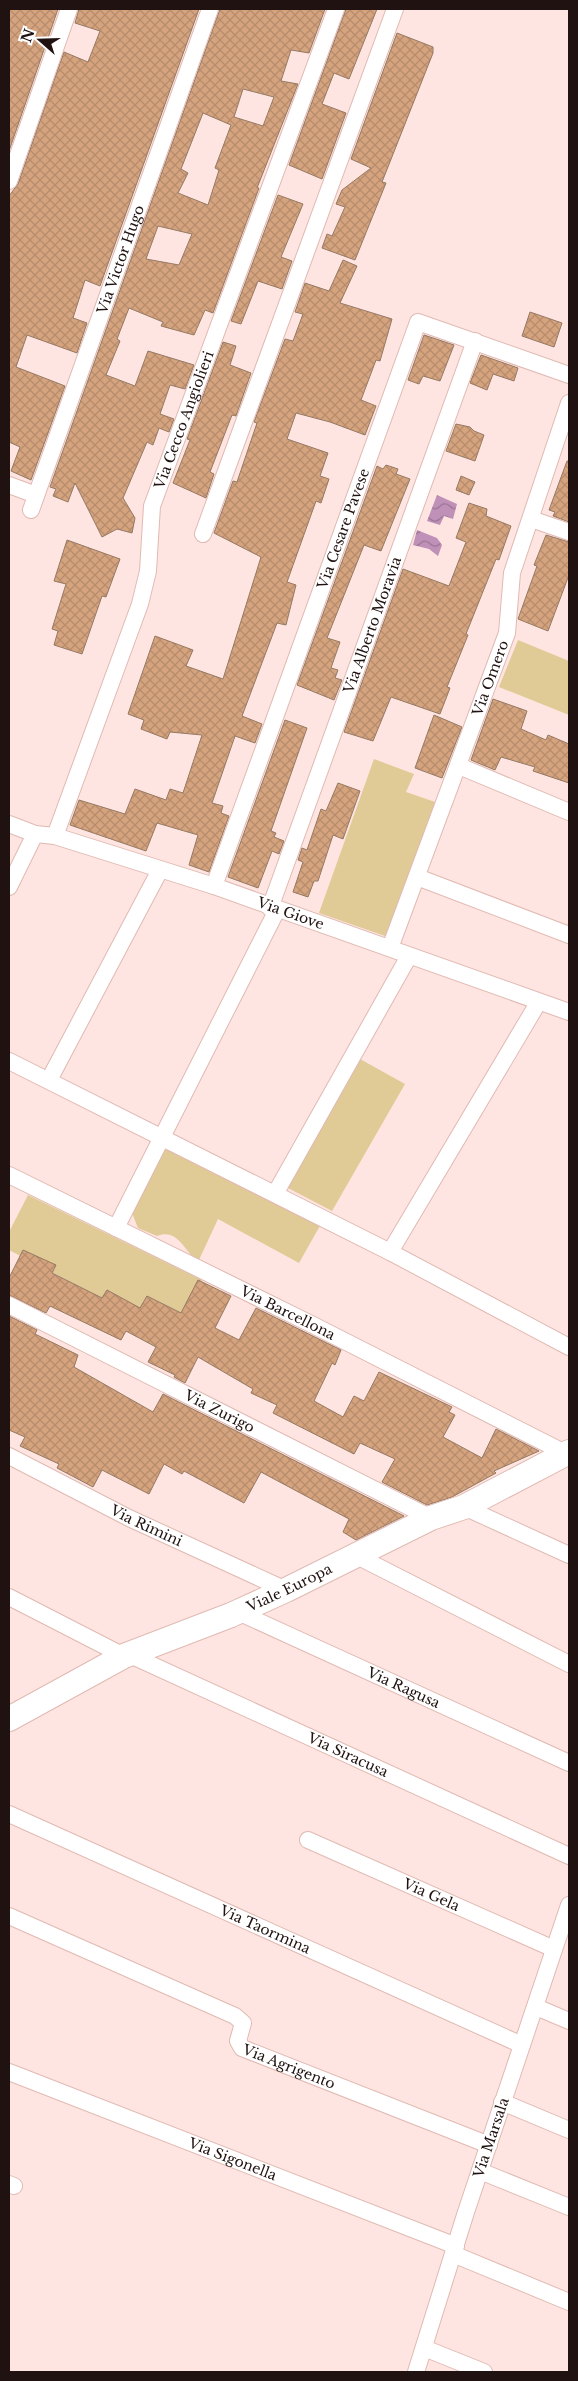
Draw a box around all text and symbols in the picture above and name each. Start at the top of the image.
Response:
north arrow [15,15,65,65]
text: N [17,26,38,45]
street label: Via Victor Hugo [92,203,148,317]
street label: Via Cecco Angiolieri [150,348,218,492]
street label: Via Cesare Pavese [313,466,373,592]
street label: Via Alberto Moravia [339,554,405,697]
street label: Via Omero [468,638,513,719]
street label: Via Giove [254,893,326,933]
street label: Via Barcellona [237,1281,338,1344]
street label: Via Zurigo [181,1386,258,1437]
street label: Via Rimini [106,1500,185,1550]
street label: Viale Europa [243,1560,335,1616]
street label: Via Ragusa [363,1663,443,1712]
street label: Via Siracusa [304,1728,391,1781]
street label: Via Gela [400,1874,463,1915]
street label: Via Taormina [216,1901,314,1958]
street label: Via Agrigento [239,2040,338,2093]
street label: Via Marsala [469,2095,513,2181]
street label: Via Sigonella [185,2133,280,2184]

